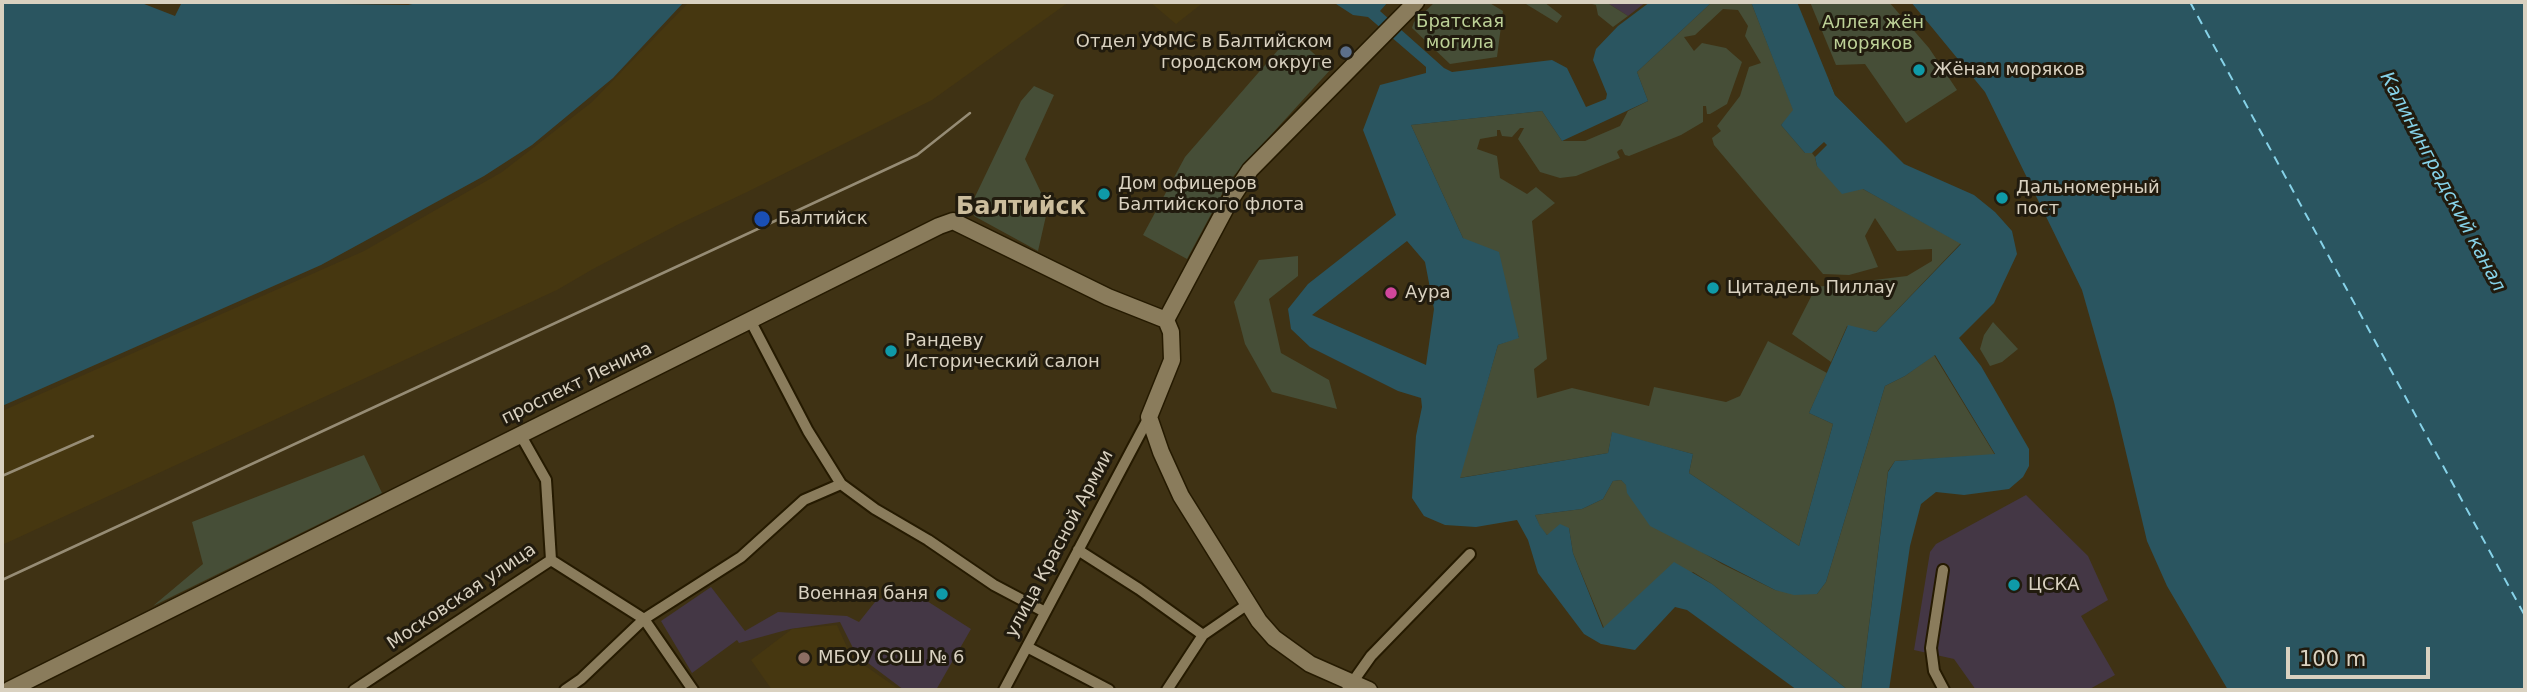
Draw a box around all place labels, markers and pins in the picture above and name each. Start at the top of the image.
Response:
place label: Отдел УФМС в Балтийском городском округе [1076,31,1332,74]
marker: Отдел УФМС в Балтийском городском округе [1338,44,1354,60]
place label: Жёнам моряков [1933,59,2085,81]
marker: Жёнам моряков [1911,62,1927,78]
place label: Дом офицеров Балтийского флота [1118,173,1304,216]
place label: Дальномерный пост [2016,177,2160,220]
marker: Дом офицеров Балтийского флота [1096,186,1112,202]
marker: Дальномерный пост [1994,190,2010,206]
place label: Балтийск [778,208,868,230]
marker: Балтийск [752,209,772,229]
place label: Цитадель Пиллау [1727,277,1895,299]
marker: Цитадель Пиллау [1705,280,1721,296]
place label: Аура [1405,282,1450,304]
marker: Аура [1383,285,1399,301]
place label: Рандеву Исторический салон [905,330,1100,372]
marker: Рандеву Исторический салон [883,343,899,359]
place label: ЦСКА [2028,574,2080,596]
marker: ЦСКА [2006,577,2022,593]
place label: Военная баня [798,583,928,605]
marker: Военная баня [934,586,950,602]
place label: МБОУ СОШ № 6 [818,647,964,669]
marker: МБОУ СОШ № 6 [796,650,812,666]

